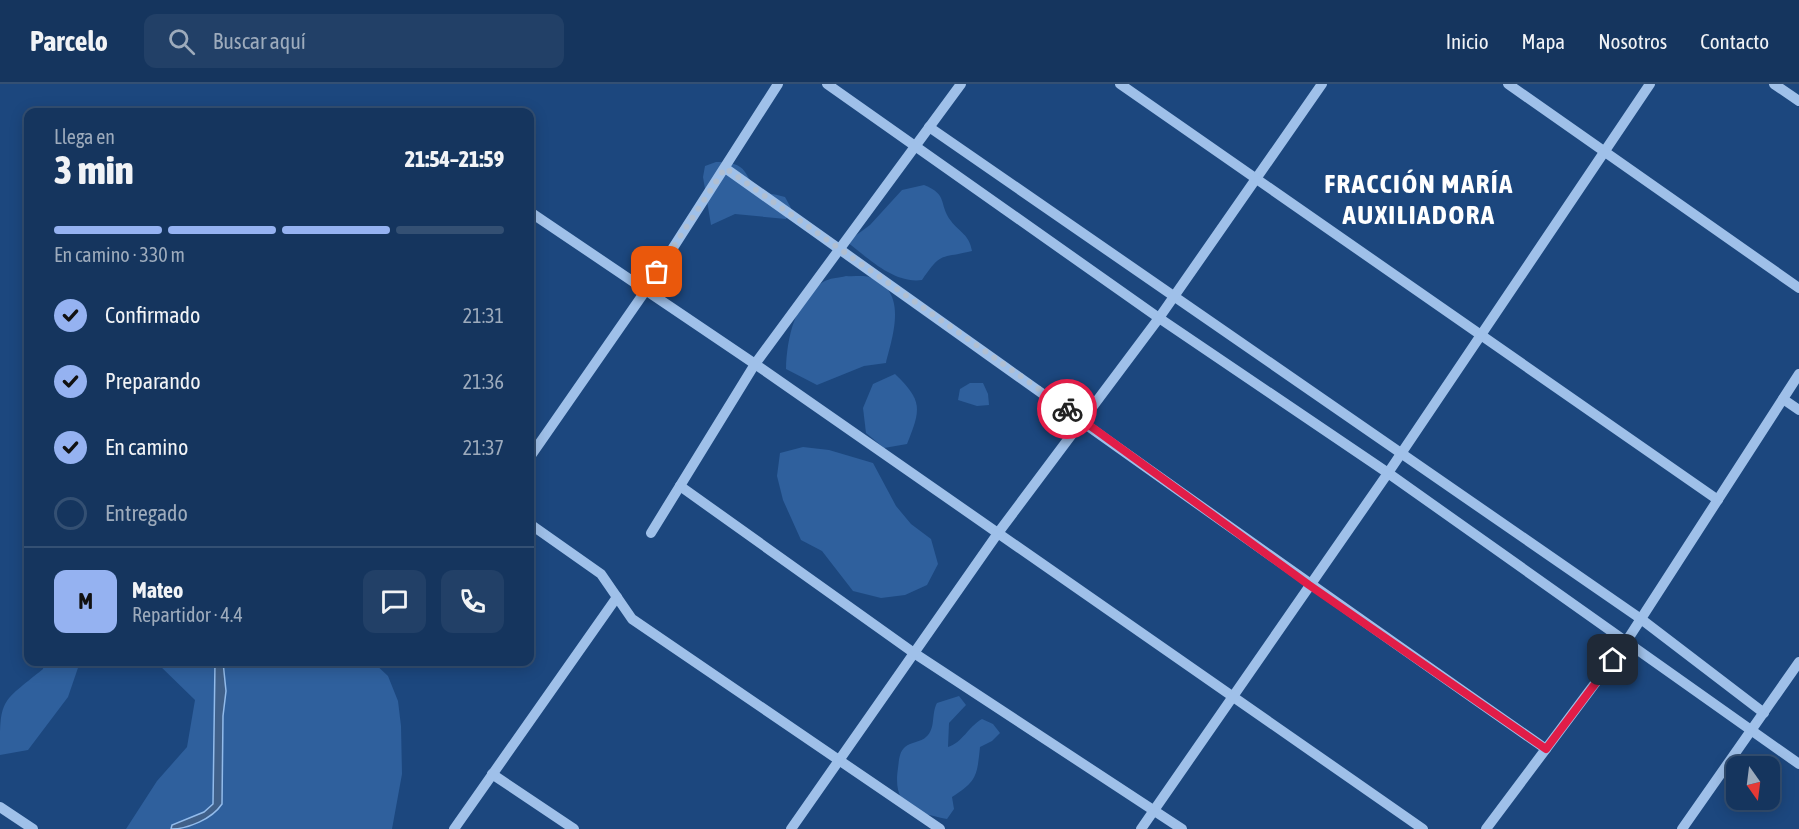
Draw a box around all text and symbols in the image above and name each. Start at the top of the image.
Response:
search box [144,14,564,68]
text: Parcelo [30,25,108,57]
icon: search [165,25,198,58]
text: Buscar aquí [213,28,306,54]
text: Inicio [1446,29,1489,53]
text: Mapa [1522,29,1565,53]
text: Nosotros [1598,29,1667,53]
text: Contacto [1700,29,1769,53]
text: Llega en [54,125,115,148]
text: 21:54–21:59 [405,146,504,172]
text: 3 min [54,148,134,192]
district label: FRACCIÓN MARÍA AUXILIADORA [1324,168,1514,230]
text: En camino · 330 m [54,243,185,266]
pin [631,246,682,297]
icon: bag [640,255,673,288]
icon: check [54,299,87,332]
text: Confirmado [105,302,200,328]
text: 21:31 [463,304,504,327]
icon: check [54,365,87,398]
text: Preparando [105,368,201,394]
text: 21:36 [463,370,504,393]
courier [1037,379,1097,439]
icon: bike [1051,393,1084,426]
icon: check [54,431,87,464]
text: En camino [105,434,188,460]
text: 21:37 [463,436,504,459]
text: Entregado [105,500,188,526]
button: chat [363,570,426,633]
button: phone [441,570,504,633]
text: Mateo [132,577,183,603]
text: M [78,588,93,614]
text: Repartidor · 4.4 [132,603,243,626]
pin [1587,634,1638,685]
icon: home [1596,643,1629,676]
north arrow [1726,756,1780,810]
map controls [1726,756,1780,810]

